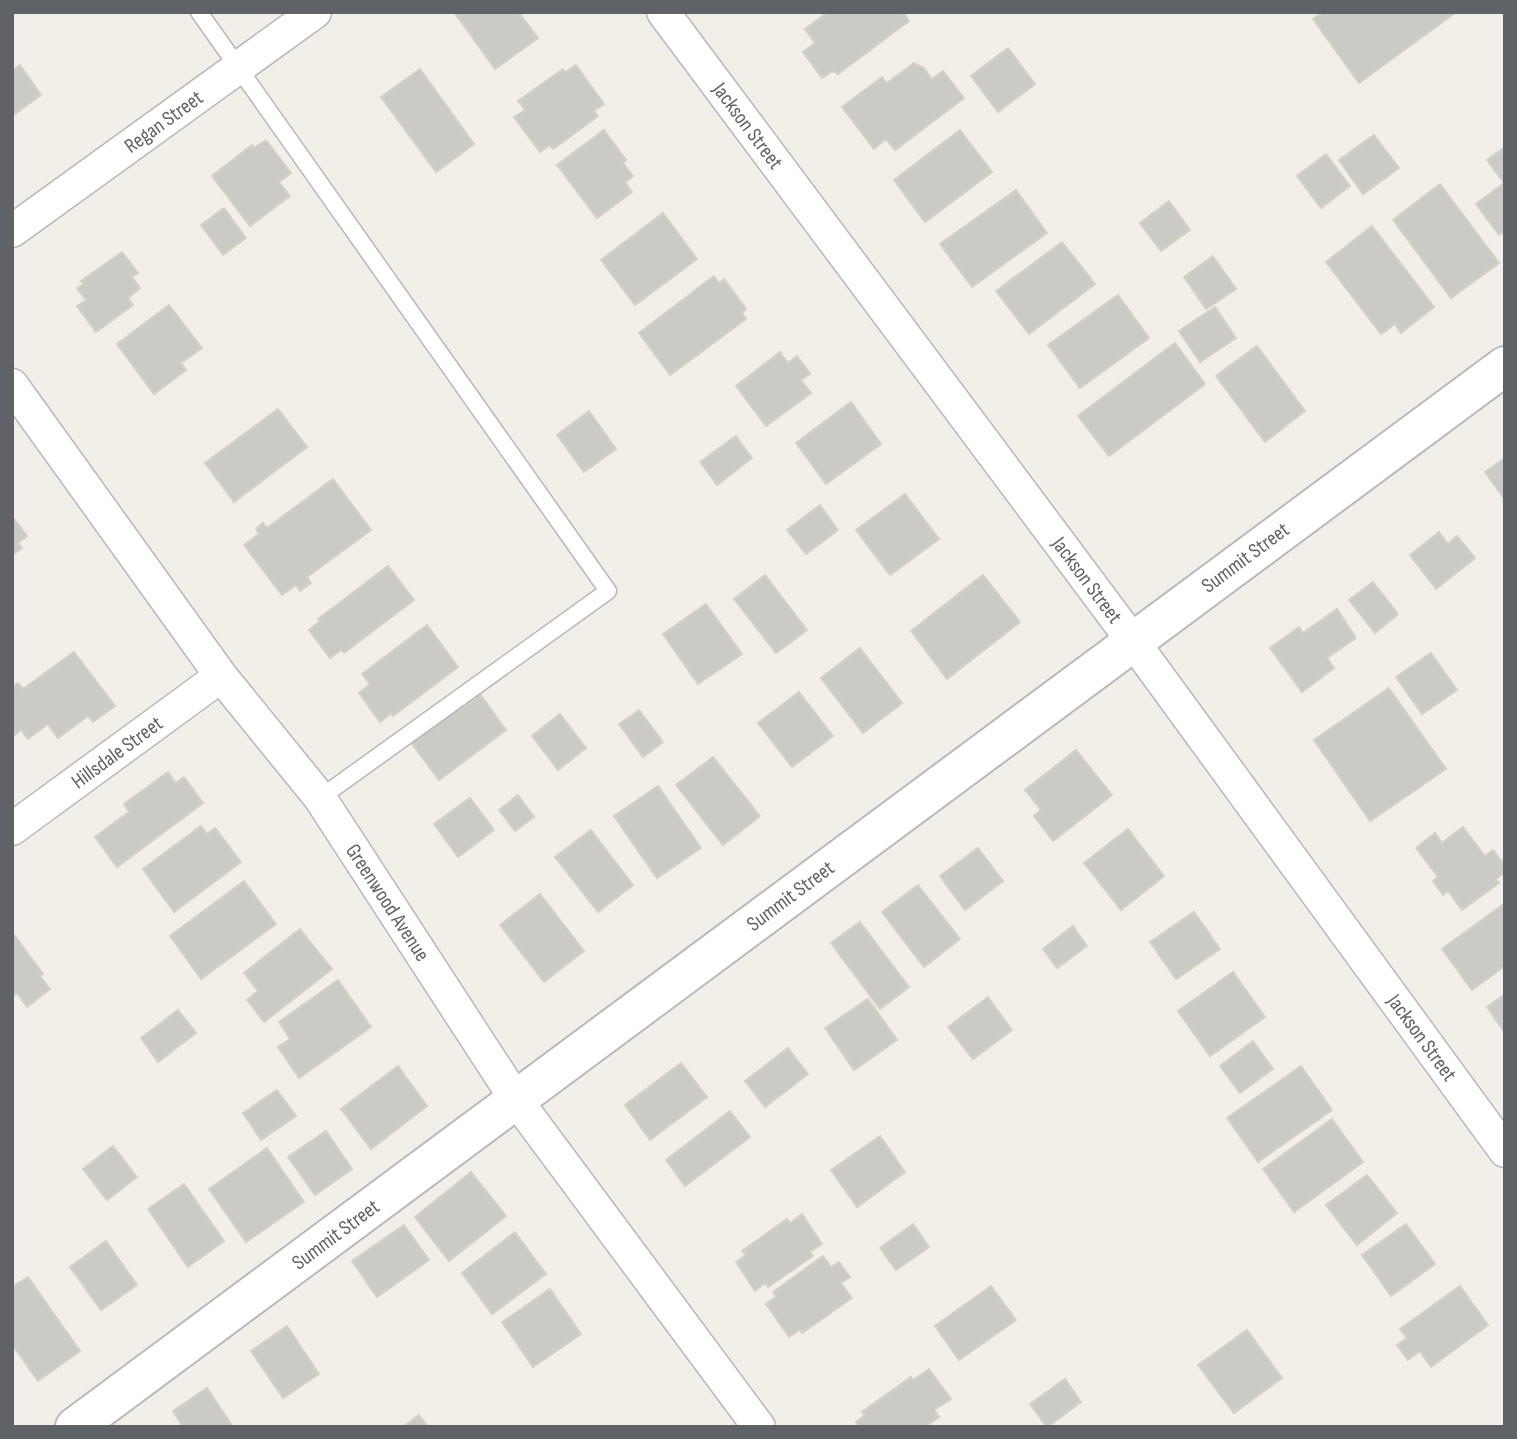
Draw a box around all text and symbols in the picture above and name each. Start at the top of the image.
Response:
street label: Jackson Street [707,77,788,174]
street label: Regan Street [120,85,208,159]
street label: Summit Street [1197,517,1294,598]
street label: Jackson Street [1046,531,1127,629]
street label: Hillsdale Street [67,711,168,794]
street label: Greenwood Avenue [340,839,435,966]
street label: Summit Street [742,855,839,937]
street label: Jackson Street [1381,989,1462,1086]
street label: Summit Street [287,1194,385,1275]

